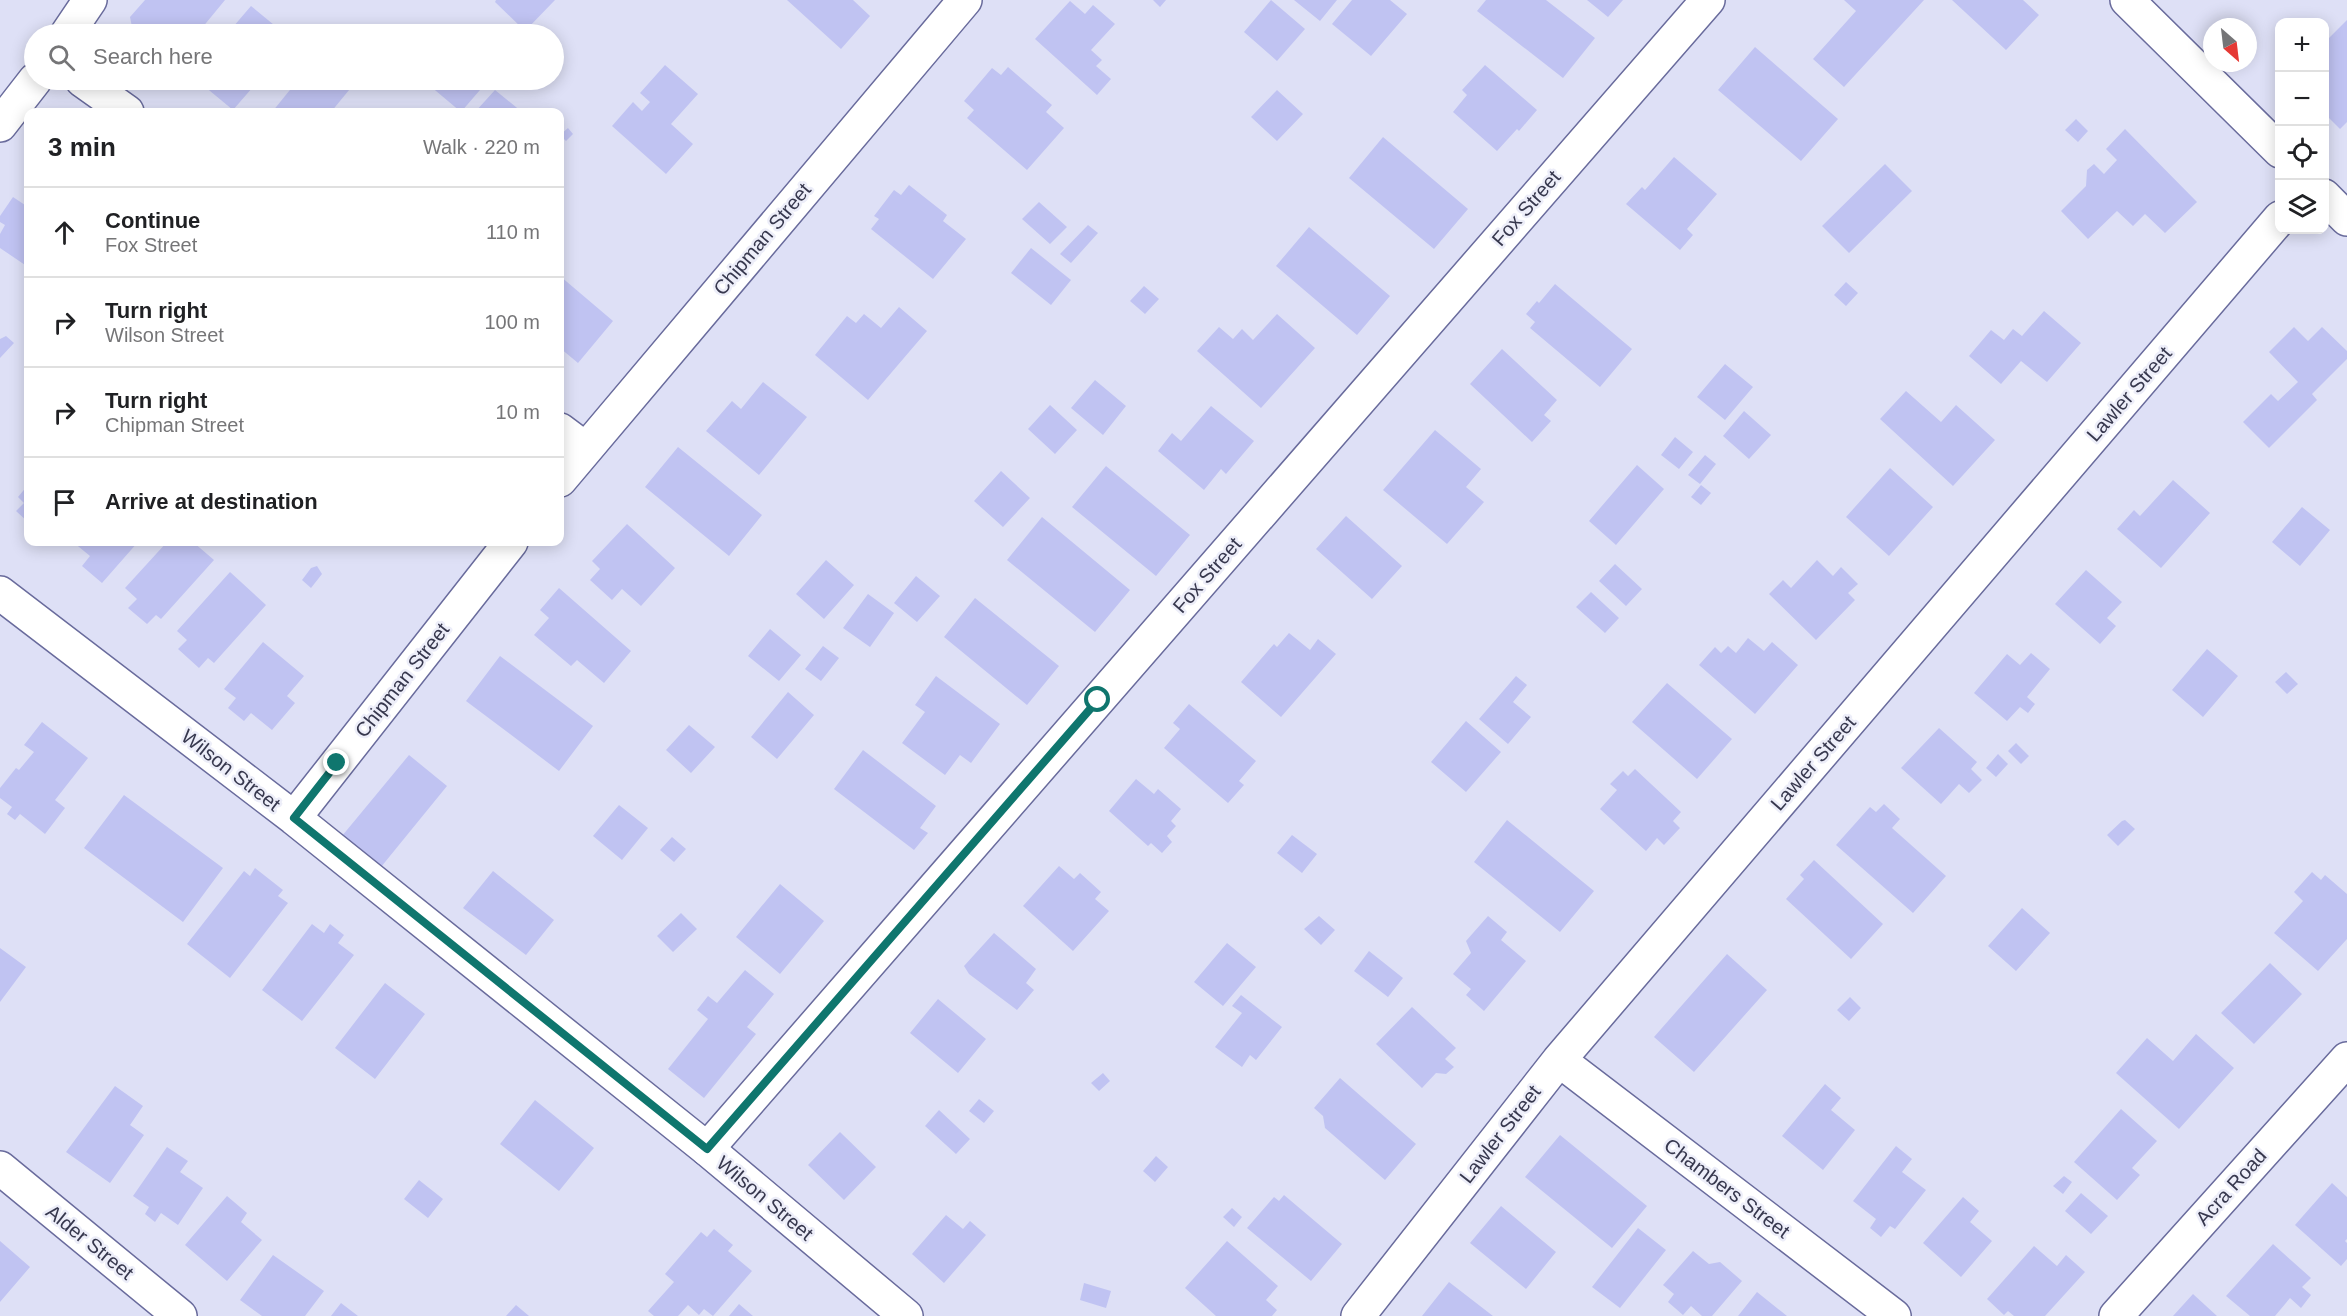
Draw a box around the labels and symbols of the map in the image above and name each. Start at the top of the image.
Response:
north arrow [2203,18,2257,72]
street label: Fox Street [1487,166,1565,250]
street label: Chipman Street [709,178,815,299]
street label: Lawler Street [2082,342,2176,446]
street label: Fox Street [1168,533,1246,617]
street label: Chipman Street [351,618,454,742]
route start [1084,686,1110,712]
street label: Lawler Street [1766,711,1860,815]
street label: Wilson Street [177,725,285,816]
route end [323,749,349,775]
street label: Lawler Street [1455,1080,1545,1187]
street label: Chambers Street [1660,1134,1794,1243]
street label: Acra Road [2191,1145,2271,1229]
street label: Wilson Street [712,1151,818,1245]
street label: Alder Street [42,1200,138,1284]

